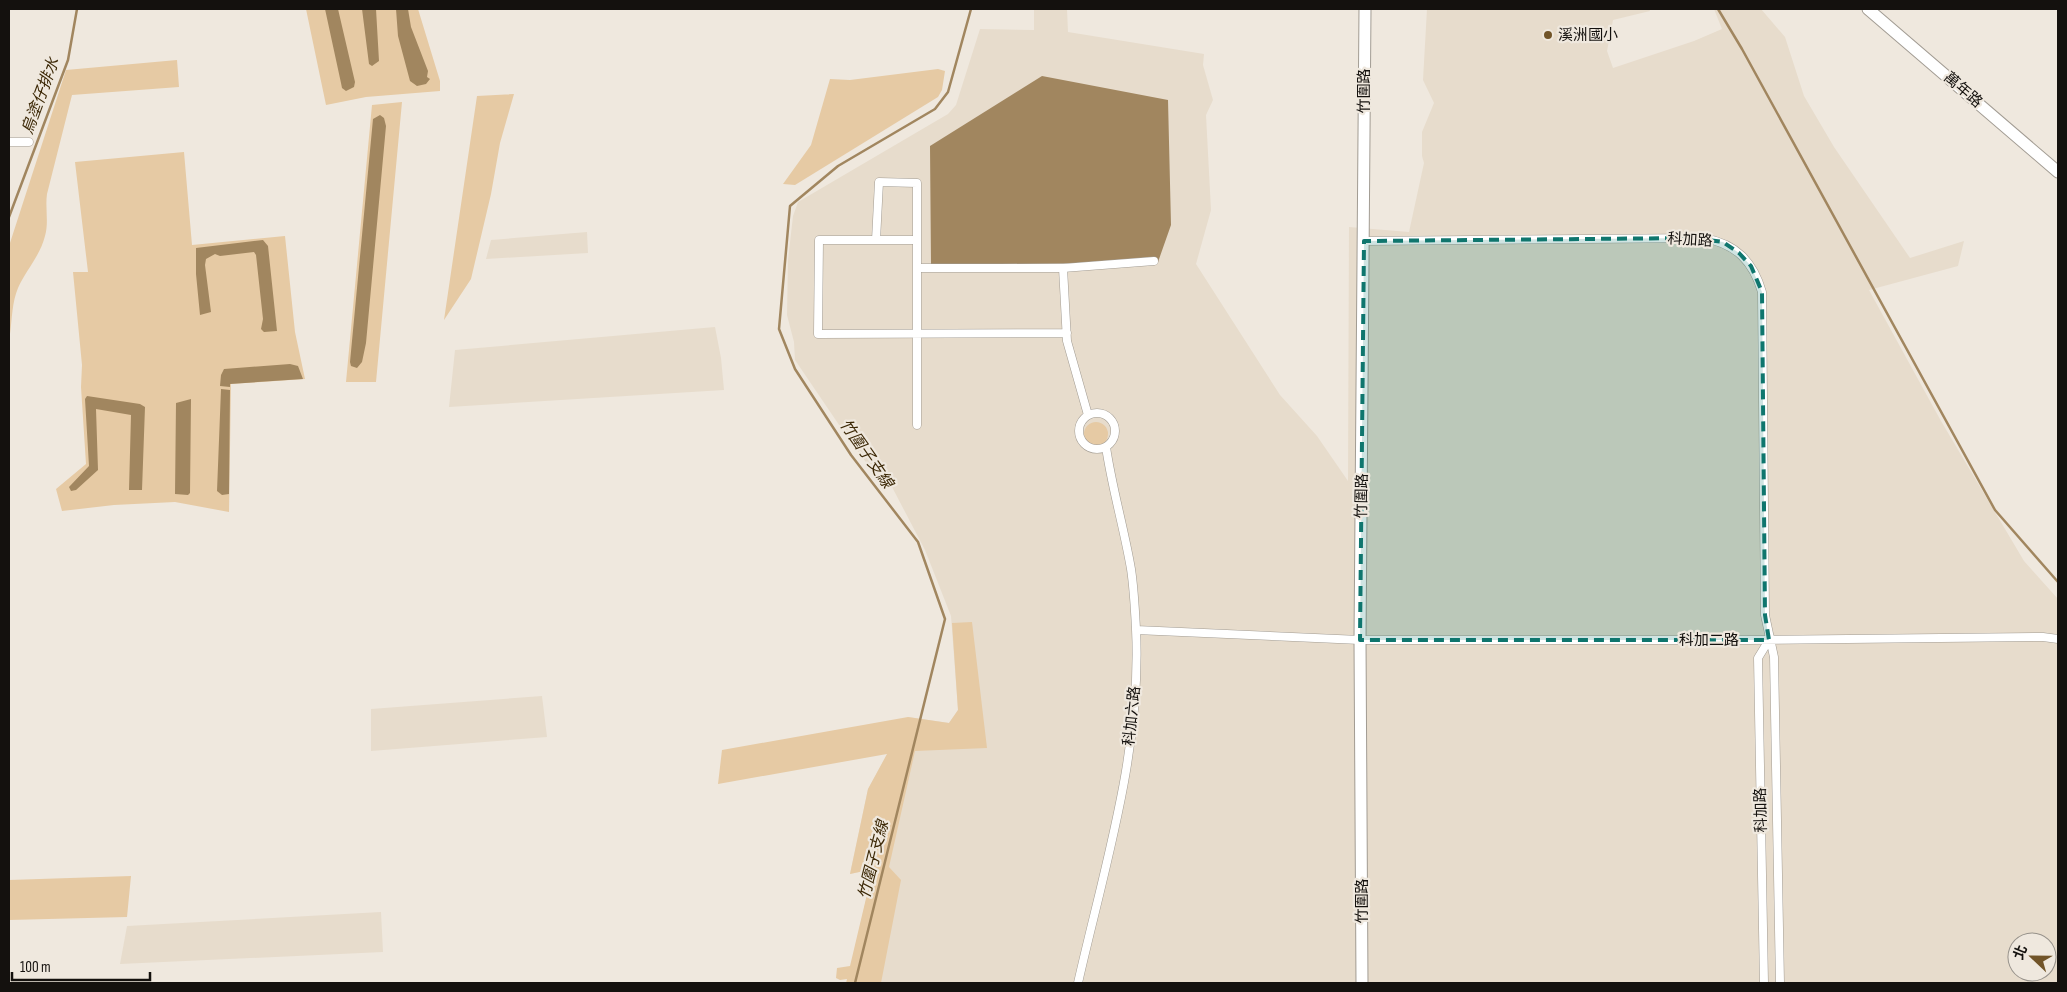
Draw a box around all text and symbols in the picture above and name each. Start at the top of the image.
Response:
place label: 溪洲國小 [1558,26,1618,45]
marker: 溪洲國小 [1542,29,1554,41]
water label: 烏塗仔排水 [18,54,64,137]
street label: 竹圍路 [1355,68,1374,114]
street label: 萬年路 [1940,68,1986,112]
street label: 科加路 [1667,229,1713,251]
water label: 竹圍子支線 [835,416,898,494]
street label: 竹圍路 [1352,473,1372,519]
street label: 科加二路 [1679,631,1739,650]
street label: 科加六路 [1119,685,1145,747]
street label: 科加路 [1751,787,1771,833]
water label: 竹圍子支線 [855,817,893,901]
street label: 竹圍路 [1353,878,1372,924]
north arrow [2007,932,2057,982]
text: 北 [2010,943,2031,962]
scale bar [12,950,150,982]
text: 100 m [20,958,51,977]

